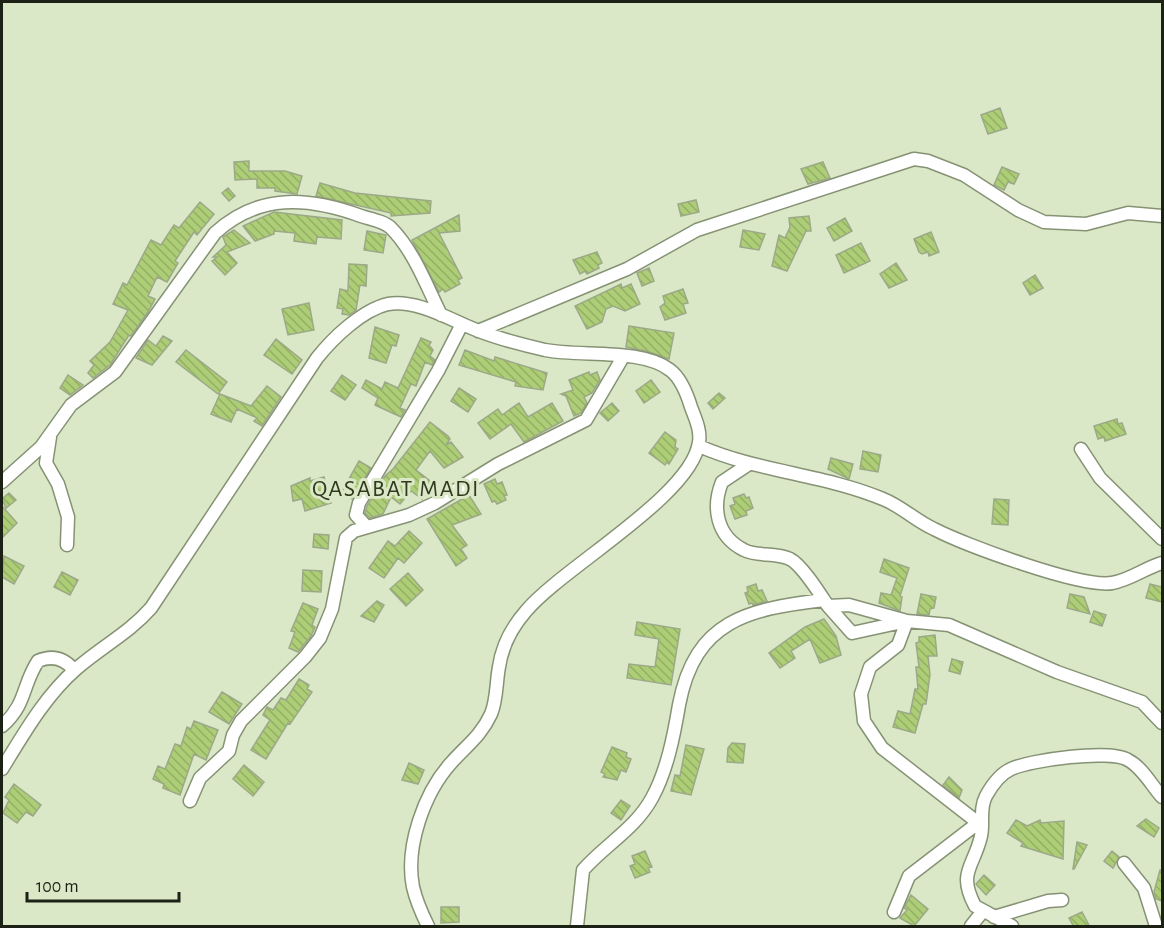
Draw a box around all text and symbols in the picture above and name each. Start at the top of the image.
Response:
district label: QASABAT MADI [312,477,480,501]
scale bar [27,865,178,903]
text: 100 m [36,878,79,896]

